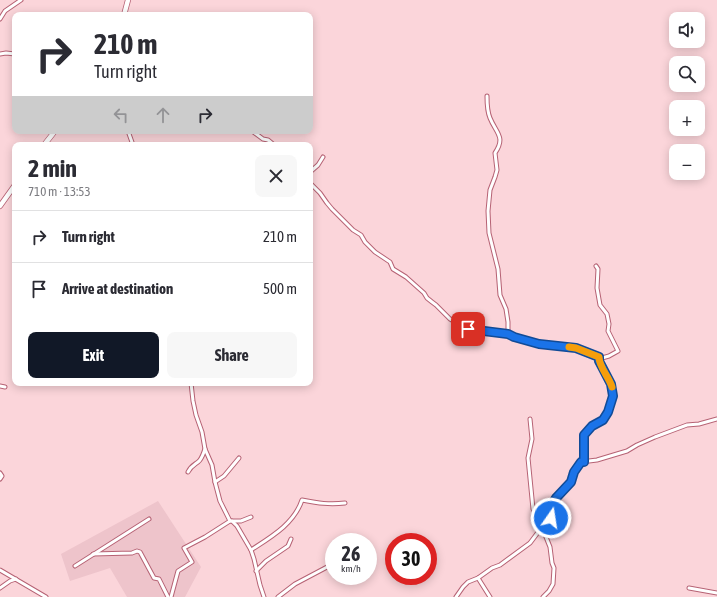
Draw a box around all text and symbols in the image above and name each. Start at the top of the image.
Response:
map controls [669,12,705,180]
button: sound [669,12,705,48]
icon: right [28,28,80,80]
text: 210 m [94,28,157,60]
button: search [669,56,705,92]
text: Turn right [94,61,157,82]
button: + [669,100,705,136]
icon: left [110,104,132,126]
icon: ahead [152,104,174,126]
icon: right [194,104,216,126]
button: − [669,144,705,180]
text: 2 min [28,155,77,182]
button: close [255,155,297,197]
text: 710 m · 13:53 [28,184,91,199]
icon: right [28,226,50,248]
text: Turn right [62,228,115,245]
text: 210 m [263,228,297,245]
icon: arrive [28,278,50,300]
text: Arrive at destination [62,280,173,297]
text: 500 m [263,280,297,297]
pin [451,312,485,346]
icon: arrive [457,318,479,340]
button: Exit [28,332,159,378]
button: Share [167,332,297,378]
position arrow [530,497,572,539]
speed limit sign: 30 [385,533,437,585]
text: 26 [342,542,360,565]
text: km/h [341,563,361,574]

